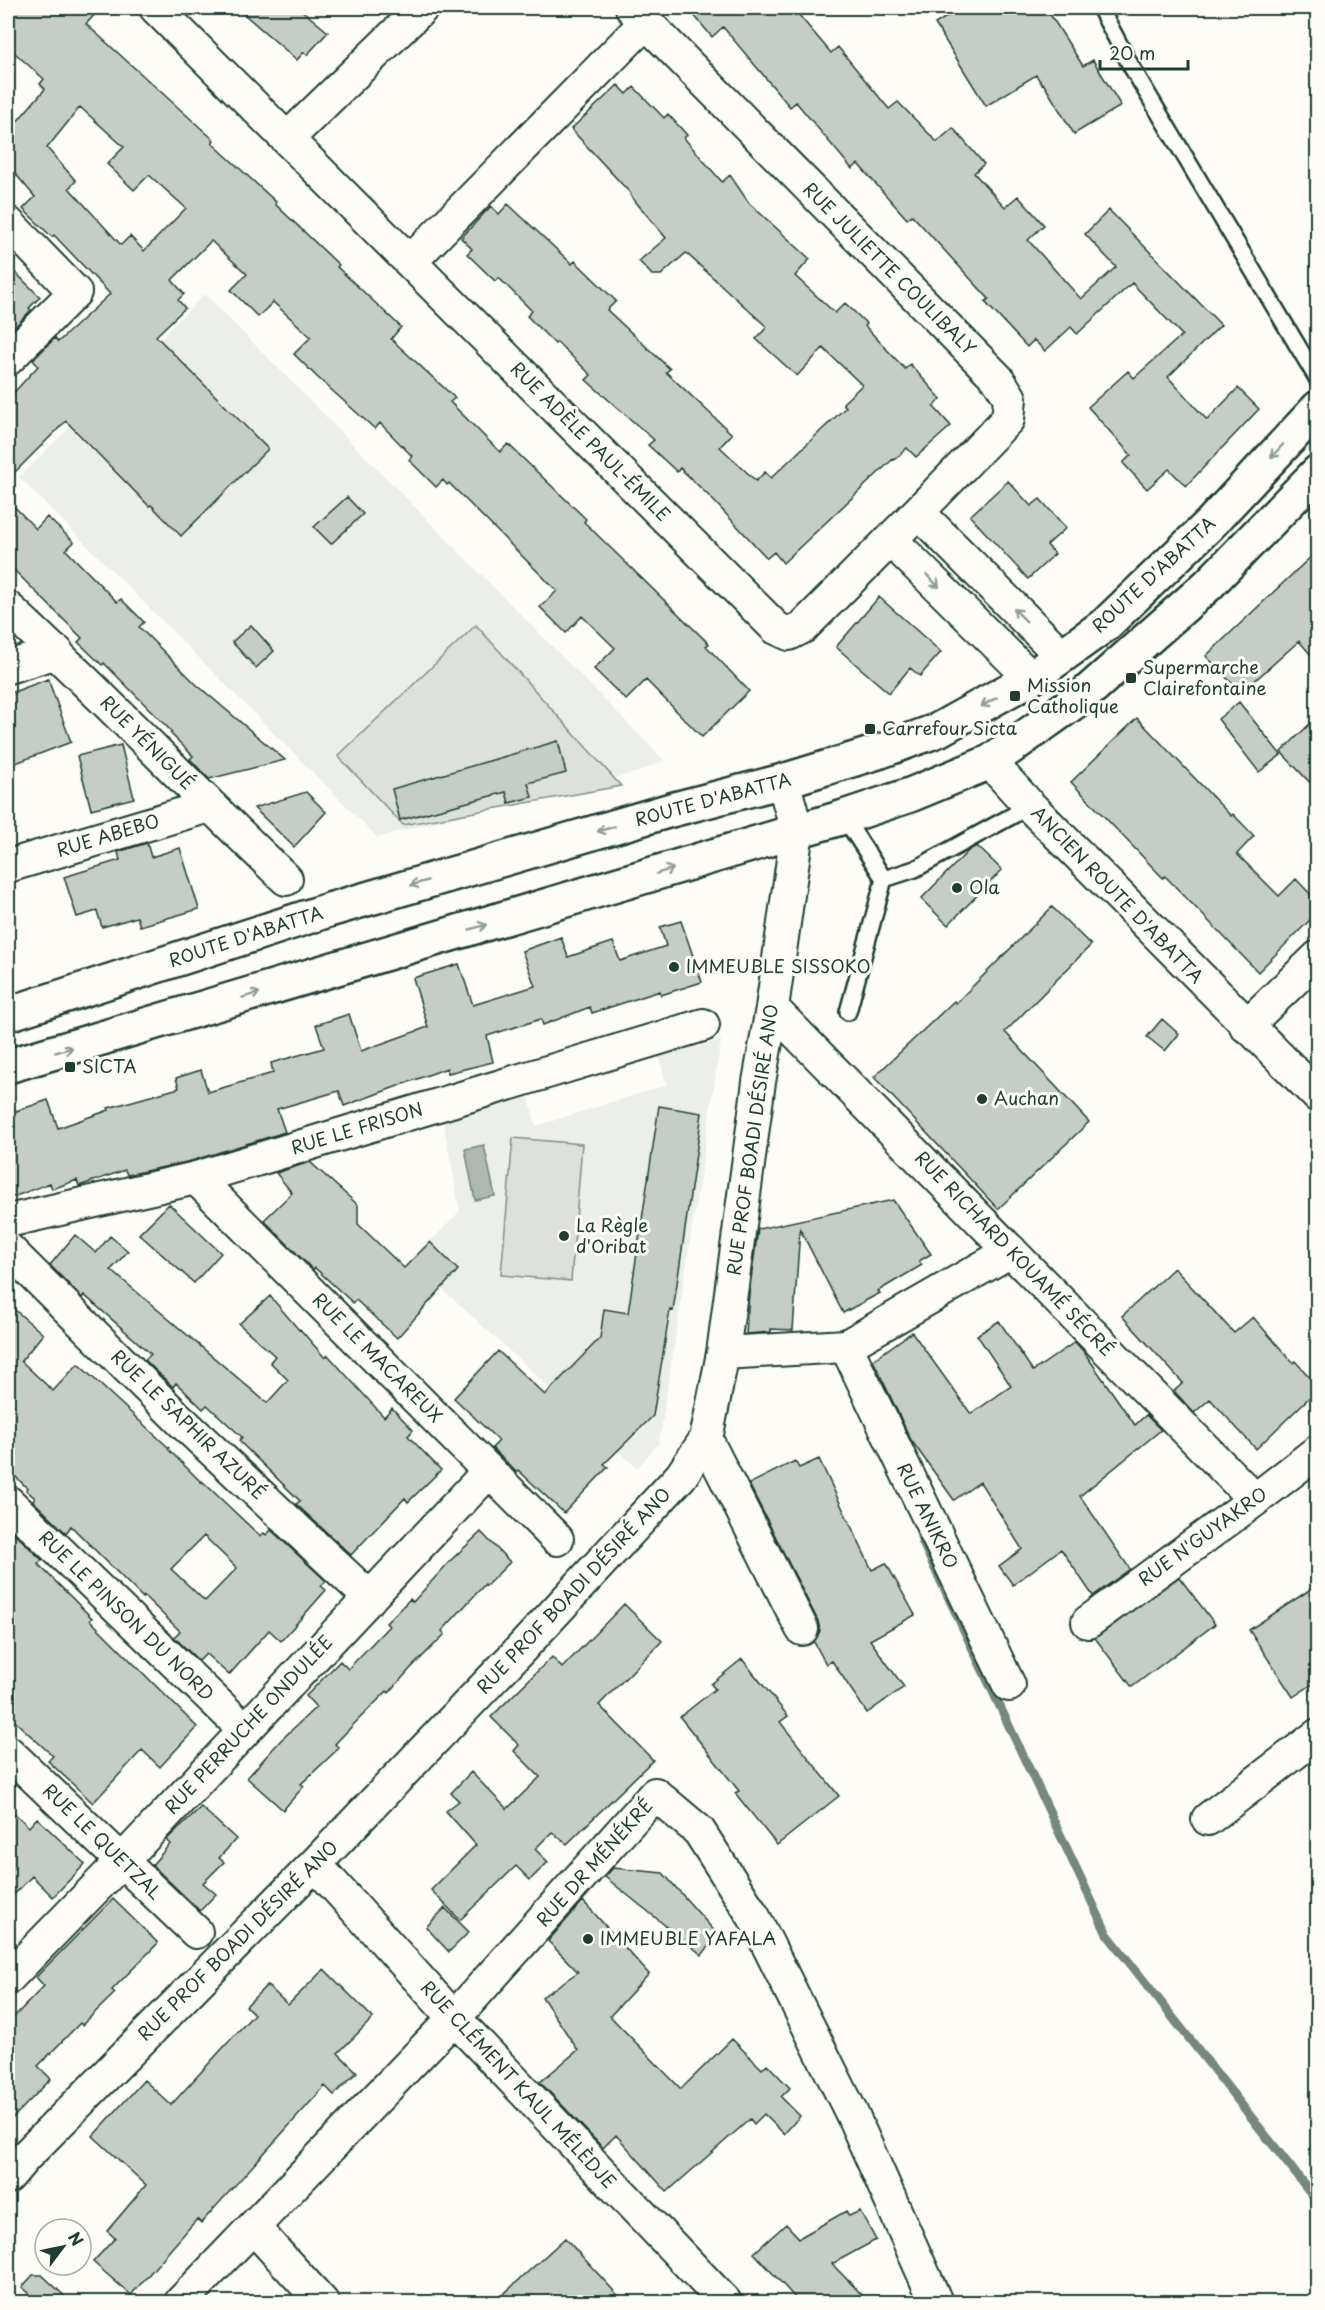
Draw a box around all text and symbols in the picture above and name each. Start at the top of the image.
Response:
scale bar [1100,33,1188,71]
text: 20 m [1109,39,1155,66]
street label: RUE JULIETTE COULIBALY [797,175,983,361]
street label: RUE ADÈLE PAUL-ÉMILE [505,355,677,527]
one-way arrow [1271,443,1285,458]
street label: ROUTE D'ABATTA [1085,509,1221,638]
one-way arrow [925,574,940,588]
one-way arrow [1013,608,1028,622]
place label: Supermarche Clairefontaine [1143,653,1267,701]
place label: Mission Catholique [1027,671,1119,719]
marker: Supermarche Clairefontaine [1124,671,1138,685]
street label: RUE YÉNIGUÉ [95,689,201,795]
marker: Mission Catholique [1008,689,1022,703]
one-way arrow [981,696,998,708]
place label: Carrefour Sicta [882,714,1018,741]
marker: Carrefour Sicta [863,722,877,736]
street label: ROUTE D'ABATTA [632,765,794,832]
street label: ANCIEN ROUTE D'ABATTA [1026,799,1210,989]
street label: RUE ABEBO [53,806,162,863]
one-way arrow [597,824,616,835]
one-way arrow [655,865,674,876]
place label: Ola [969,873,1000,900]
one-way arrow [410,878,429,889]
marker: Ola [950,881,964,895]
street label: ROUTE D'ABATTA [165,898,326,973]
one-way arrow [468,921,487,932]
place label: IMMEUBLE SISSOKO [686,952,871,979]
marker: IMMEUBLE SISSOKO [667,960,681,974]
one-way arrow [241,989,260,1000]
street label: RUE PROF BOADI DÉSIRÉ ANO [719,1002,784,1277]
one-way arrow [54,1044,73,1055]
place label: SICTA [82,1052,136,1079]
marker: SICTA [63,1060,77,1074]
place label: Auchan [994,1084,1059,1111]
marker: Auchan [975,1092,989,1106]
street label: RUE LE FRISON [287,1095,426,1160]
street label: RUE RICHARD KOUAMÉ SÉCRÉ [909,1144,1121,1362]
place label: La Règle d'Oribat [576,1211,648,1259]
marker: La Règle d'Oribat [557,1229,571,1243]
street label: RUE LE MACAREUX [307,1286,449,1428]
street label: RUE LE SAPHIR AZURÉ [106,1343,272,1505]
street label: RUE ANIKRO [891,1458,966,1573]
street label: RUE N'GUYAKRO [1132,1480,1272,1592]
street label: RUE PROF BOADI DÉSIRÉ ANO [470,1481,676,1699]
street label: RUE LE PINSON DU NORD [33,1524,221,1706]
street label: RUE PERRUCHE ONDULÉE [158,1628,338,1820]
street label: RUE LE QUETZAL [37,1777,169,1905]
street label: RUE DR MÉNÉKRÉ [529,1792,659,1932]
street label: RUE PROF BOADI DÉSIRÉ ANO [131,1834,343,2046]
place label: IMMEUBLE YAFALA [600,1924,776,1951]
marker: IMMEUBLE YAFALA [581,1932,595,1946]
street label: RUE CLÉMENT KAUL MÉLÈDJE [415,1974,623,2194]
north arrow [33,2217,93,2277]
text: N [63,2227,90,2250]

